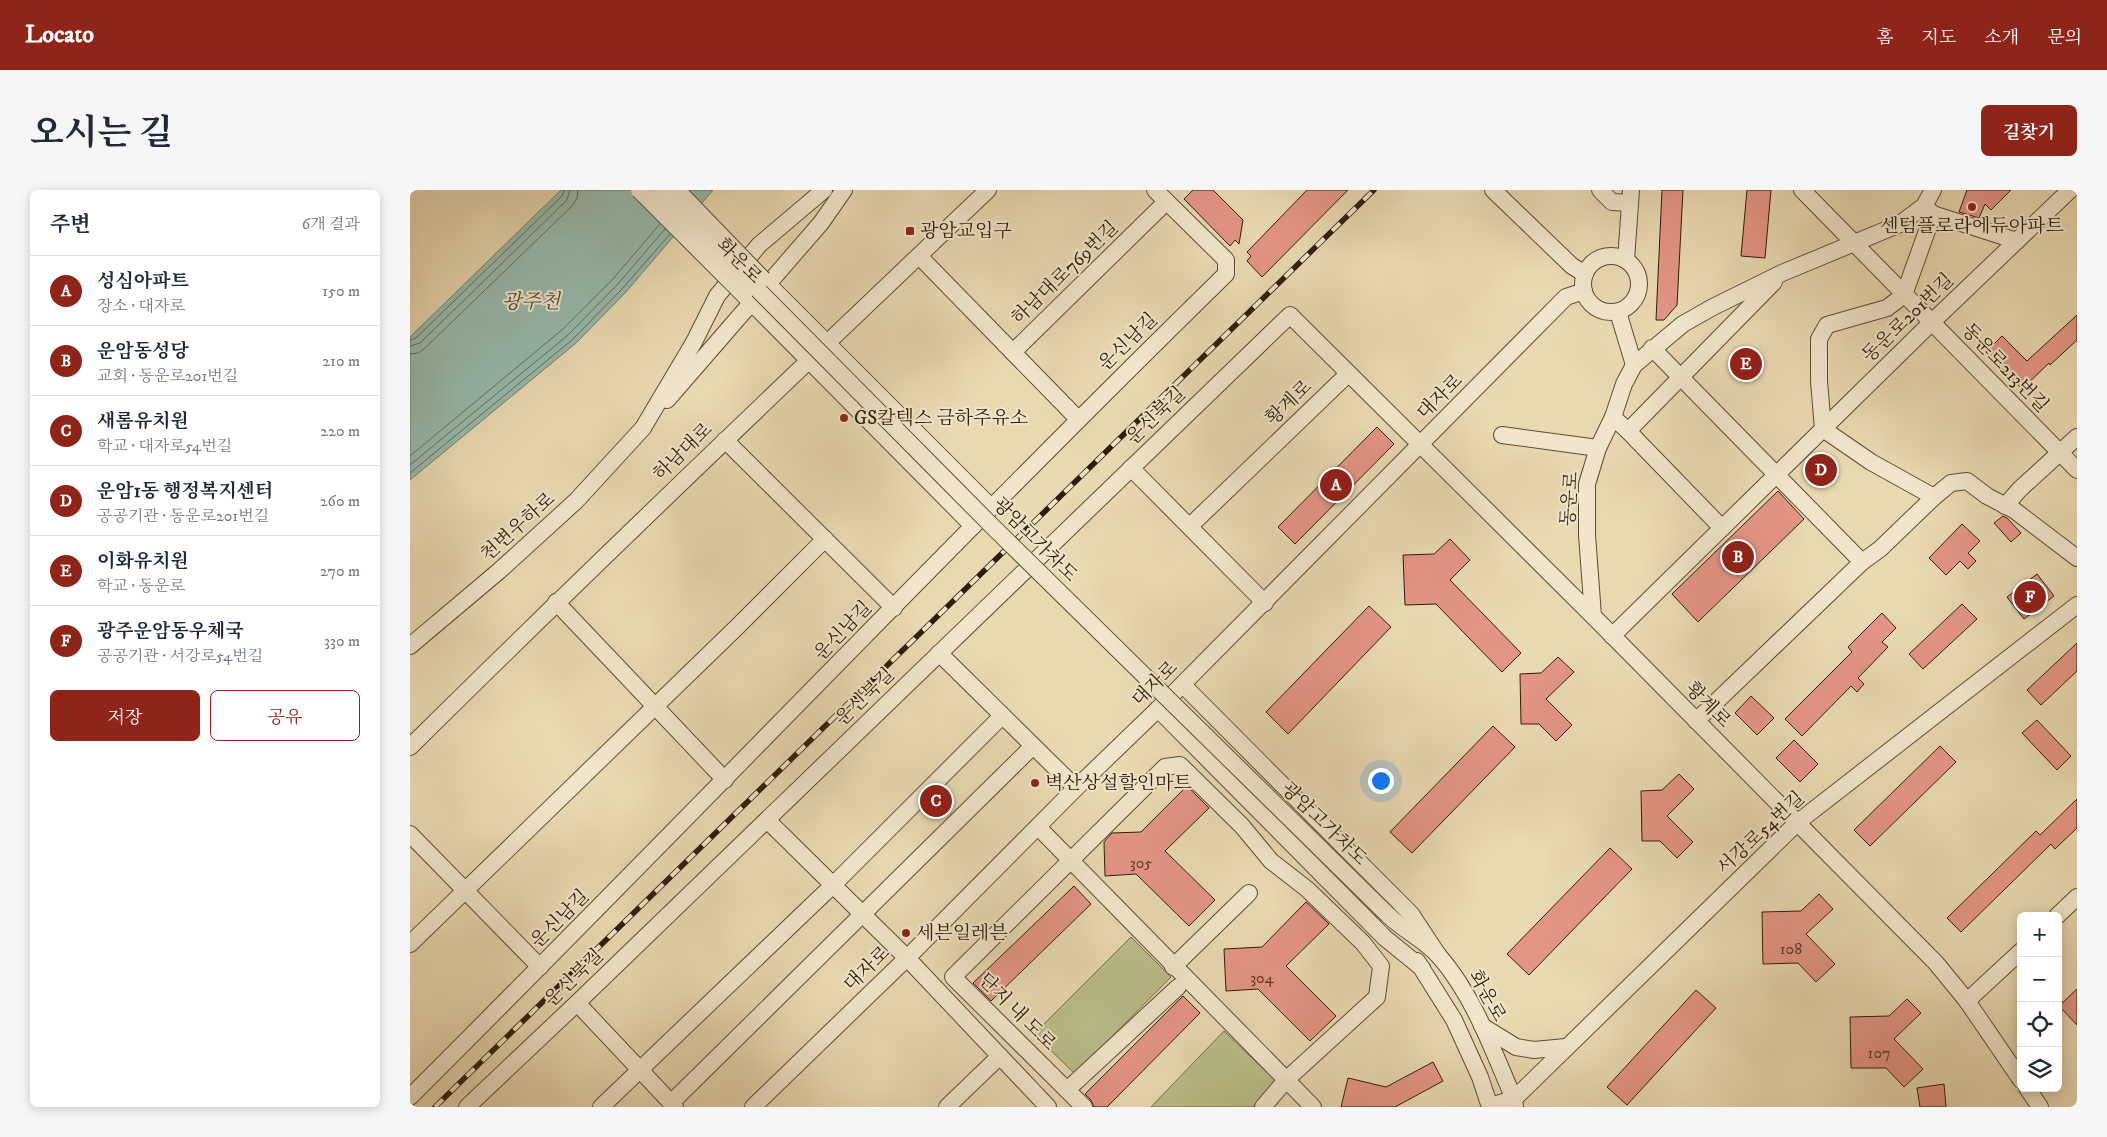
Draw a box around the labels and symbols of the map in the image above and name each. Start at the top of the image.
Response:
marker: 센텀플로라에듀아파트 [1966,201,1978,213]
place label: 센텀플로라에듀아파트 [1880,215,2064,238]
street label: 하남대로769번길 [1007,216,1123,330]
place label: 광암교입구 [920,220,1012,243]
marker: 광암교입구 [904,225,916,237]
street label: 화운로 [711,233,767,289]
street label: 동운로201번길 [1857,269,1959,367]
water label: 광주천 [502,290,562,315]
street label: 운신남길 [1094,308,1162,376]
street label: 동운로213번길 [1957,319,2053,417]
pin: E [1730,345,1762,383]
street label: 대자로 [1412,369,1468,425]
street label: 황계로 [1261,376,1317,430]
street label: 운신북길 [1122,382,1190,450]
place label: GS칼텍스 금하주유소 [854,407,1028,430]
marker: GS칼텍스 금하주유소 [838,412,850,424]
street label: 하남대로 [649,418,717,486]
pin: D [1805,451,1837,489]
pin: A [1320,466,1352,504]
street label: 동운로 [1557,471,1583,527]
street label: 천변우하로 [476,488,560,566]
street label: 광암고가차도 [988,493,1082,587]
pin: B [1722,538,1754,576]
pin: F [2014,578,2046,616]
street label: 운신남길 [809,597,877,665]
street label: 대자로 [1127,656,1183,712]
street label: 운신북길 [831,663,899,731]
street label: 황계로 [1680,677,1736,733]
your location [1368,768,1394,794]
place label: 벽산상설할인마트 [1045,772,1192,795]
marker: 벽산상설할인마트 [1029,777,1041,789]
street label: 광암고가차도 [1276,777,1372,871]
pin: C [920,782,952,820]
street label: 서강로54번길 [1713,787,1809,879]
house number: 305 [1130,853,1152,873]
street label: 운신남길 [526,885,594,953]
place label: 세븐일레븐 [916,922,1008,945]
marker: 세븐일레븐 [900,927,912,939]
house number: 108 [1780,939,1802,959]
street label: 대자로 [839,942,895,996]
street label: 운신북길 [540,944,608,1012]
street label: 화운로 [1464,966,1510,1026]
house number: 304 [1250,968,1275,988]
street label: 단지 내 도로 [974,969,1060,1055]
house number: 107 [1868,1043,1890,1063]

